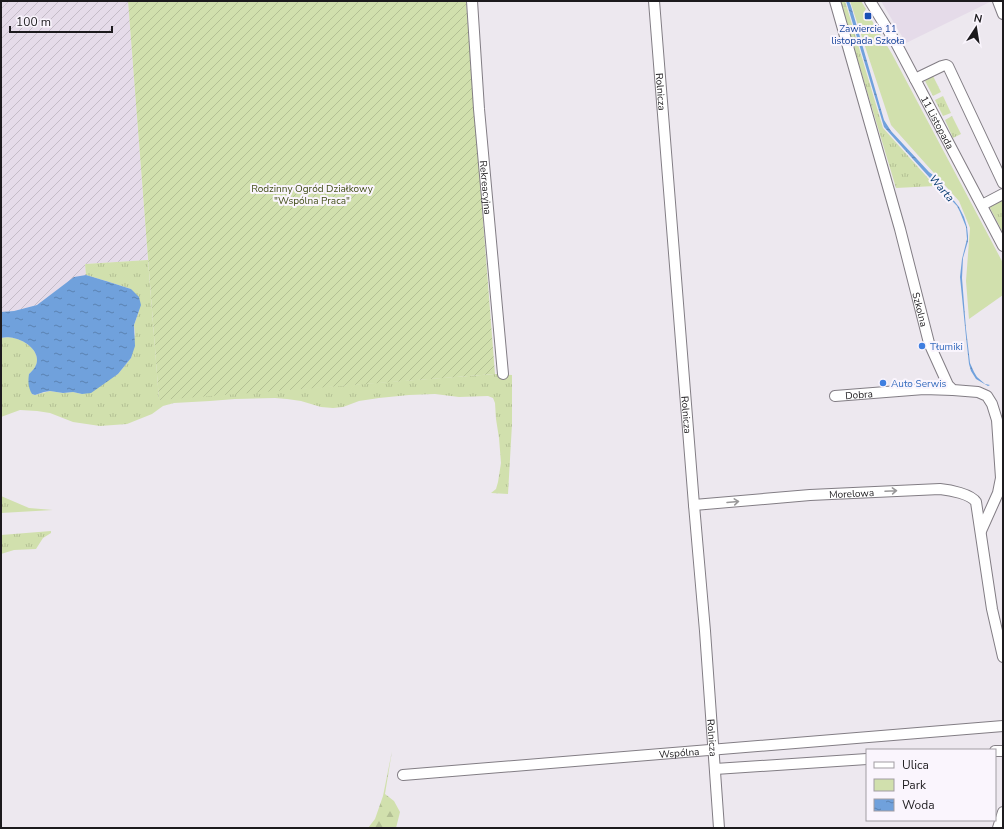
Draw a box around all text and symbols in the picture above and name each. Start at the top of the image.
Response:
scale bar [10,8,112,34]
north arrow [956,8,996,48]
marker: Zawiercie 11 listopada Szkoła [863,11,873,21]
text: N [972,11,984,27]
text: 100 m [16,14,51,30]
place label: Zawiercie 11 listopada Szkoła [831,22,905,48]
street label: Rolnicza [652,72,669,111]
street label: 11 Listopada [917,94,957,152]
street label: Rekreacyjna [476,160,495,215]
water label: Warta [926,172,958,205]
park label: Rodzinny Ogród Działkowy "Wspólna Praca" [251,182,374,208]
street label: Szkolna [908,291,931,328]
place label: Tłumiki [930,340,963,354]
marker: Tłumiki [917,341,927,351]
place label: Auto Serwis [891,377,947,391]
marker: Auto Serwis [878,378,888,388]
street label: Dobra [845,387,873,403]
street label: Rolnicza [677,395,694,434]
street label: Morelowa [829,486,874,502]
one-way arrow [884,487,897,495]
one-way arrow [726,498,739,505]
street label: Rolnicza [703,718,720,757]
street label: Wspólna [658,745,700,762]
legend [866,749,996,821]
text: Ulica [902,757,929,773]
text: Park [902,777,927,793]
text: Woda [902,797,935,813]

